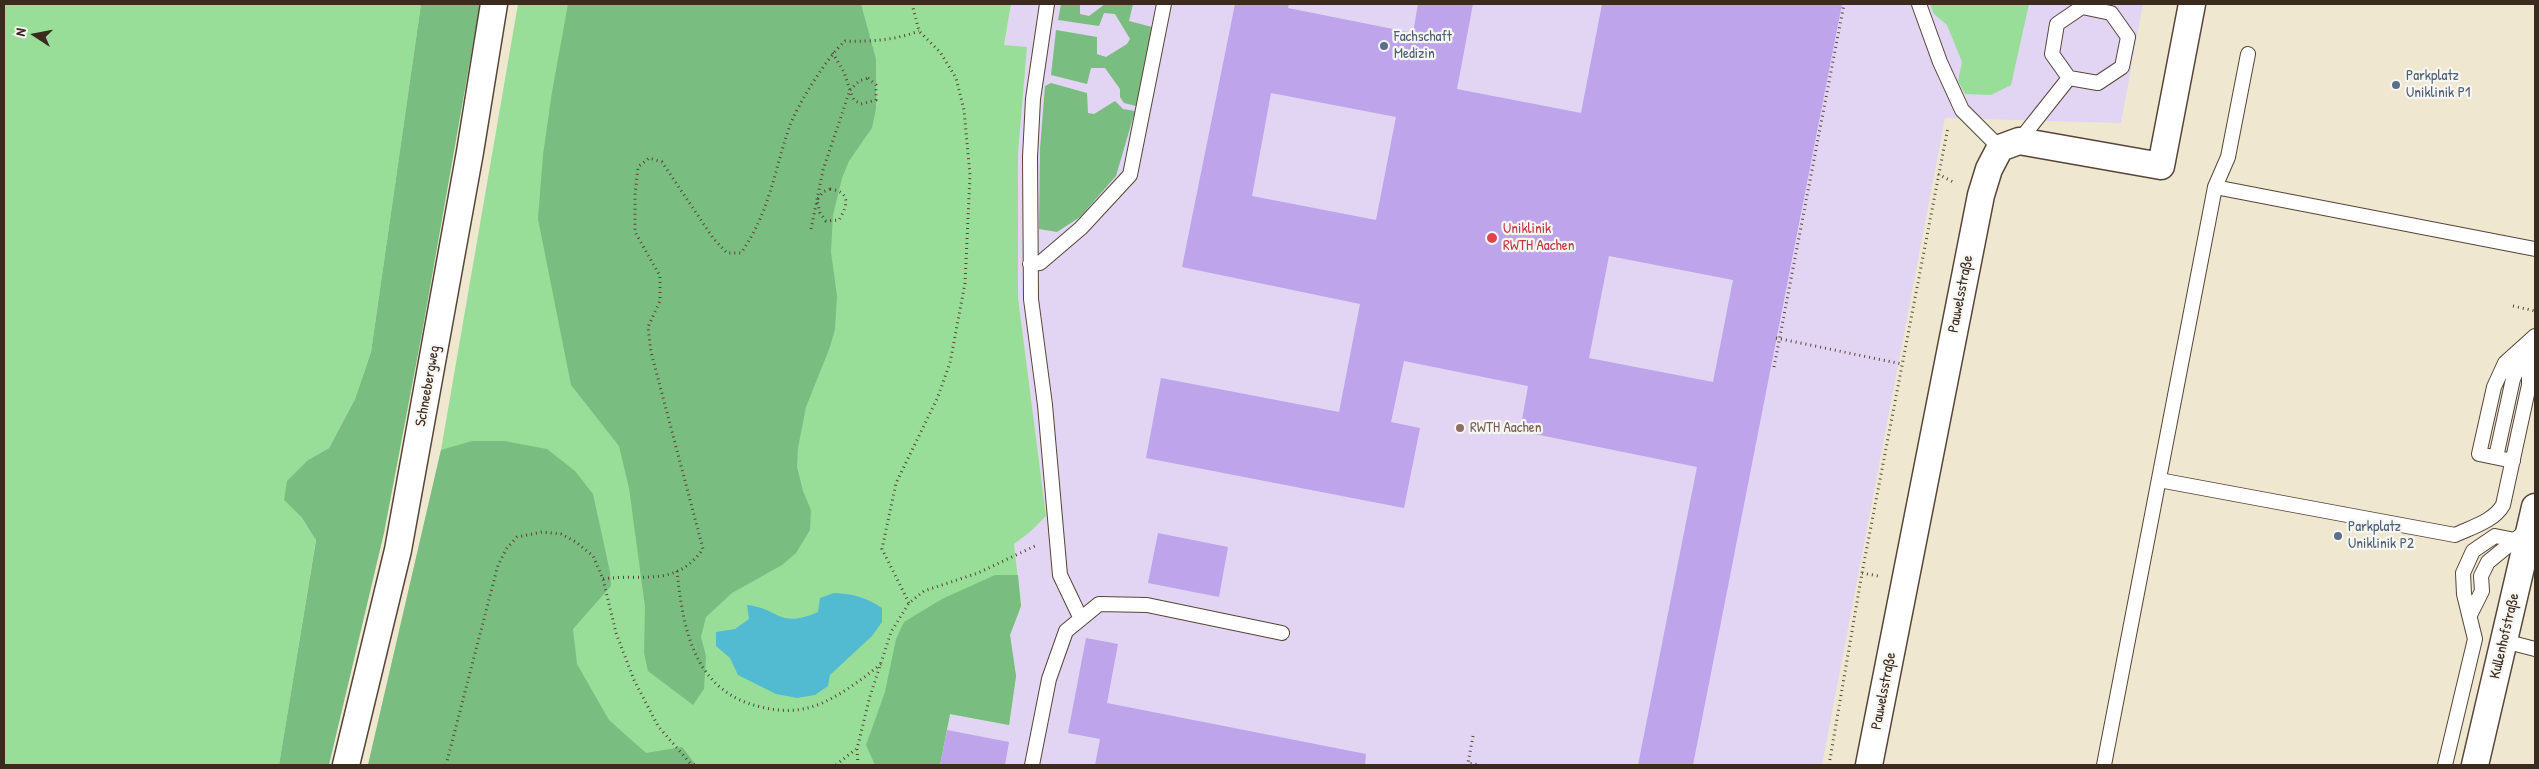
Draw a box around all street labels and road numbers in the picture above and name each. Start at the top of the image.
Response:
street label: Pauwelsstraße [1945,254,1977,334]
street label: Schneebergweg [412,344,444,428]
street label: Kullenhofstraße [2486,591,2524,681]
street label: Pauwelsstraße [1868,651,1900,731]

